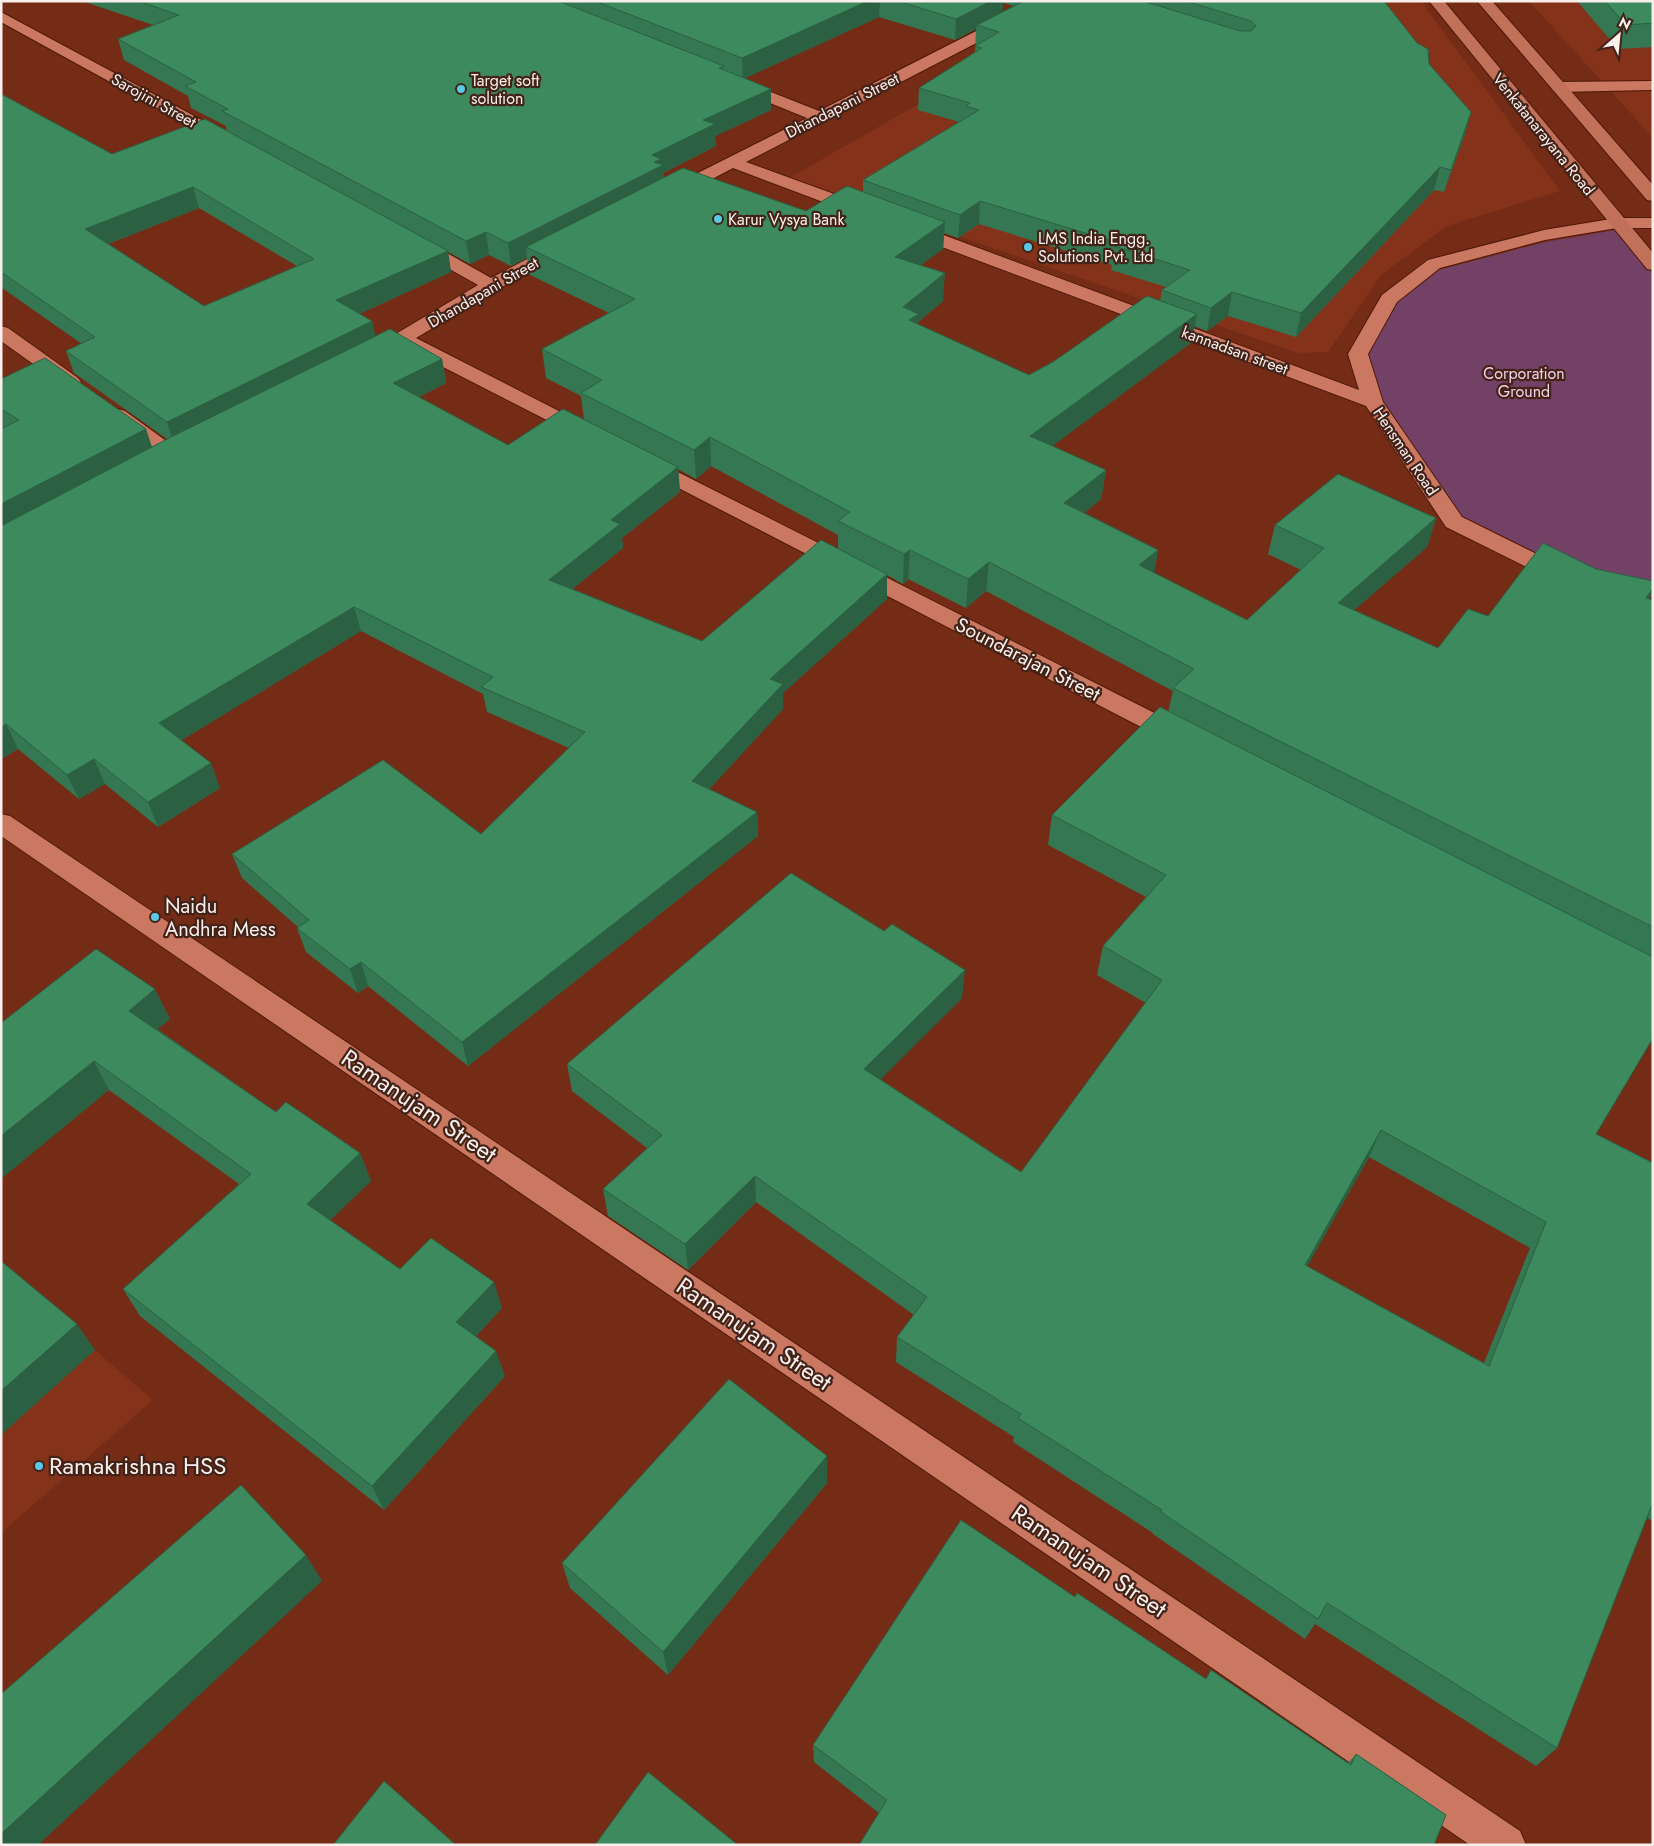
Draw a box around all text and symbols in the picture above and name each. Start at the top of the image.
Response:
north arrow [1594,10,1644,60]
text: N [1615,12,1634,35]
street label: Dhandapani Street [782,67,903,144]
street label: Sarojini Street [107,68,201,133]
street label: Venkatanarayana Road [1487,68,1600,200]
place label: Target soft solution [471,69,540,110]
marker: Target soft solution [455,83,467,95]
place label: Karur Vysya Bank [728,208,845,231]
marker: Karur Vysya Bank [712,213,724,225]
place label: LMS India Engg. Solutions Pvt. Ltd [1038,227,1153,268]
marker: LMS India Engg. Solutions Pvt. Ltd [1022,241,1034,253]
street label: Dhandapani Street [424,251,543,334]
street label: kannadsan street [1178,321,1291,380]
park label: Corporation Ground [1483,362,1565,403]
street label: Hensman Road [1367,402,1444,500]
street label: Soundarajan Street [950,610,1105,709]
place label: Naidu Andhra Mess [165,892,276,944]
marker: Naidu Andhra Mess [149,911,161,923]
street label: Ramanujam Street [334,1040,504,1171]
street label: Ramanujam Street [669,1268,839,1399]
place label: Ramakrishna HSS [49,1448,226,1483]
marker: Ramakrishna HSS [33,1460,45,1472]
street label: Ramanujam Street [1004,1495,1174,1626]

